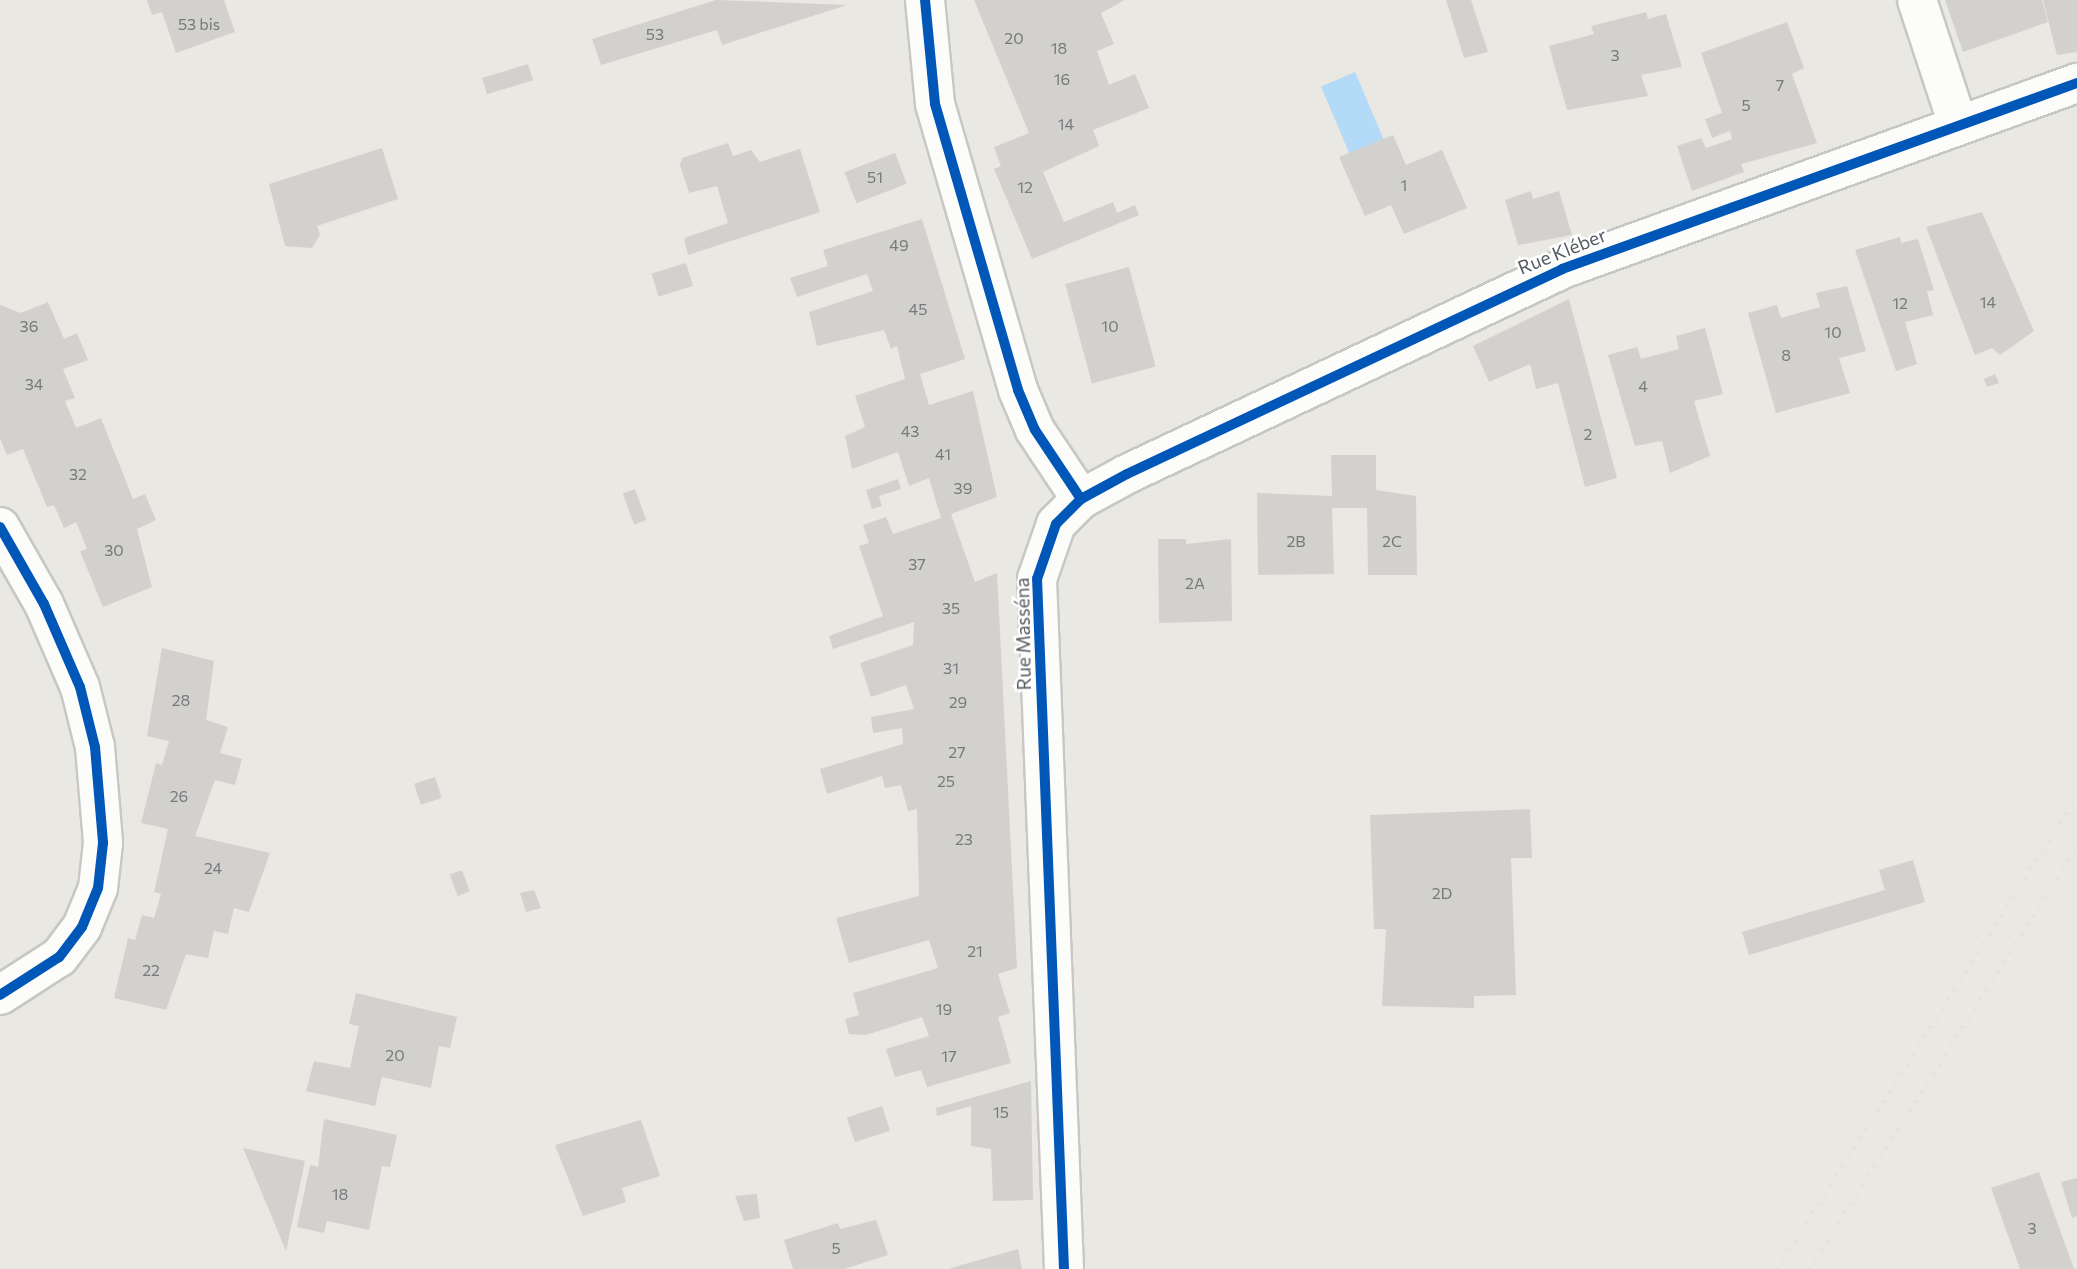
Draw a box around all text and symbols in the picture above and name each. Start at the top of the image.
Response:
house number: 53 bis [178,14,220,34]
house number: 53 [646,24,664,44]
house number: 20 [1004,28,1024,48]
house number: 18 [1051,38,1067,58]
house number: 3 [1610,45,1620,65]
house number: 16 [1054,69,1070,89]
house number: 7 [1776,75,1784,95]
house number: 5 [1741,95,1751,115]
house number: 14 [1058,114,1074,134]
house number: 51 [867,167,883,187]
house number: 1 [1401,175,1407,195]
house number: 12 [1017,177,1033,197]
street label: Rue Kléber [1514,223,1610,279]
house number: 49 [889,235,909,255]
house number: 14 [1980,292,1996,312]
house number: 12 [1892,293,1908,313]
house number: 45 [909,299,927,319]
house number: 36 [20,316,38,336]
house number: 10 [1101,316,1119,336]
house number: 10 [1824,322,1842,342]
house number: 8 [1781,345,1791,365]
house number: 34 [25,374,43,394]
house number: 4 [1638,376,1648,396]
house number: 43 [901,421,919,441]
house number: 2 [1584,424,1592,444]
house number: 41 [935,444,951,464]
house number: 32 [69,464,87,484]
house number: 39 [954,478,972,498]
house number: 2B [1286,531,1306,551]
house number: 2C [1382,531,1402,551]
house number: 30 [104,540,124,560]
house number: 37 [908,554,926,574]
house number: 2A [1185,573,1205,593]
street label: Rue Masséna [1011,577,1035,691]
house number: 35 [942,598,960,618]
house number: 31 [943,658,959,678]
house number: 28 [172,690,190,710]
house number: 29 [949,692,967,712]
house number: 27 [948,742,966,762]
house number: 25 [937,771,955,791]
house number: 26 [170,786,188,806]
house number: 23 [955,829,973,849]
house number: 24 [204,858,222,878]
house number: 2D [1432,883,1452,903]
house number: 21 [967,941,983,961]
house number: 22 [142,960,160,980]
house number: 19 [936,999,952,1019]
house number: 20 [385,1045,405,1065]
house number: 17 [941,1046,957,1066]
house number: 15 [993,1102,1009,1122]
house number: 18 [332,1184,348,1204]
house number: 3 [2027,1218,2037,1238]
house number: 5 [831,1238,841,1258]

